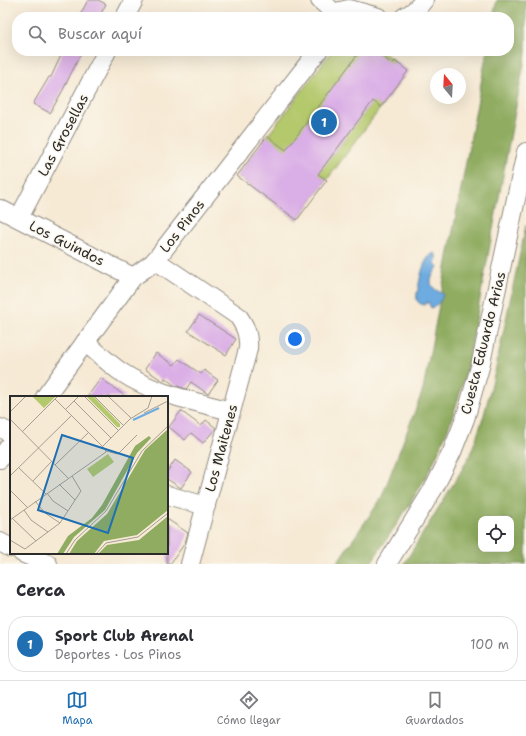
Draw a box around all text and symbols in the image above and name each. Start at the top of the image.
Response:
search box [12,12,514,56]
icon: search [26,23,48,45]
text: Buscar aquí [58,24,142,44]
north arrow [430,68,466,104]
street label: Las Grosellas [34,90,92,179]
pin: 1 [311,107,337,137]
street label: Los Pinos [156,196,208,256]
street label: Los Guindos [26,216,108,270]
street label: Cuesta Eduardo Arias [457,270,509,416]
your location [285,329,305,349]
inset map [10,396,168,554]
street label: Los Maitenes [201,402,241,494]
map controls [478,516,514,552]
button: locate [478,516,514,552]
text: Cerca [16,579,65,601]
text: Sport Club Arenal [55,626,194,646]
text: 1 [27,636,33,653]
text: 100 m [470,636,509,653]
text: Deportes · Los Pinos [55,646,181,663]
tab: Mapa [62,689,93,728]
tab: Cómo llegar [217,689,281,728]
tab: Guardados [405,689,464,728]

